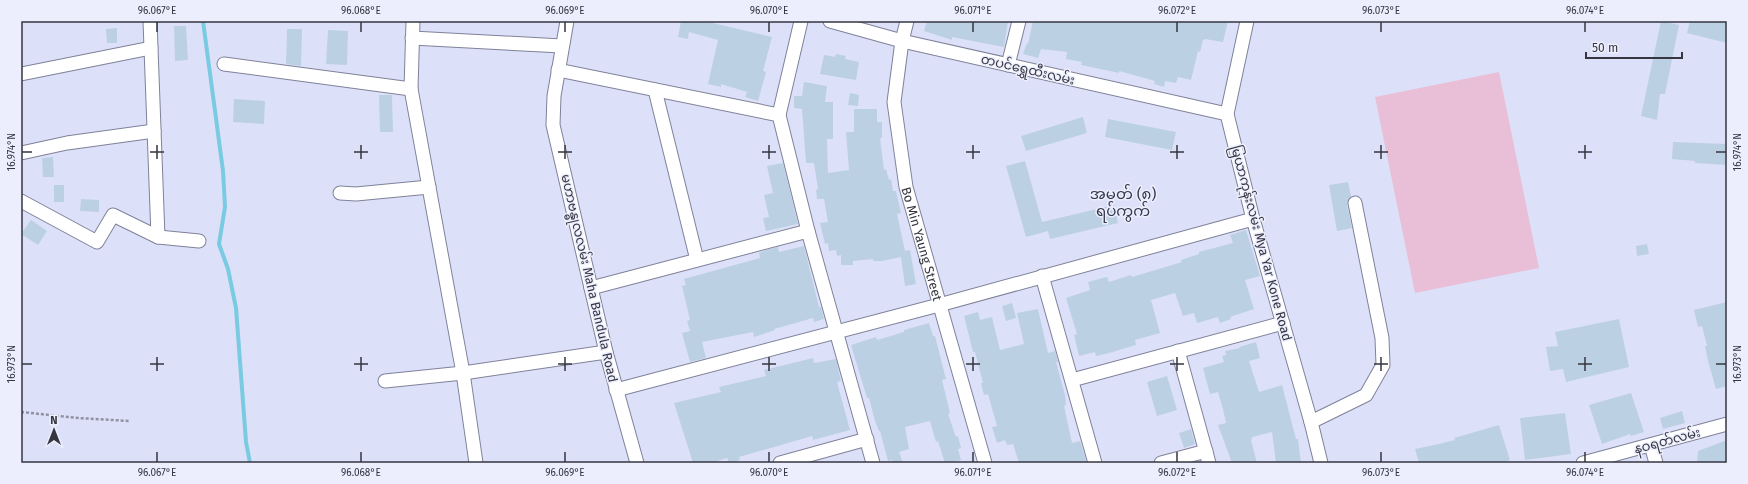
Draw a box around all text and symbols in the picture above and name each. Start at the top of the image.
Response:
text: 96.067°E [138,5,176,17]
text: 96.068°E [341,5,381,17]
text: 96.069°E [545,5,585,17]
text: 96.070°E [750,5,788,17]
text: 96.071°E [954,5,992,17]
text: 96.072°E [1158,5,1196,17]
text: 96.073°E [1362,5,1400,17]
text: 96.074°E [1566,5,1604,17]
scale bar [1586,34,1682,60]
text: 50 m [1592,41,1618,55]
street label: တပင်ရွှေထီးလမ်း [979,50,1077,91]
text: 16.974°N [6,133,18,171]
text: 16.974°N [1732,133,1744,171]
street label: မြယာကုန်းလမ်း Mya Yar Kone Road [1225,143,1296,343]
street label: မဟာဗန္ဓုလလမ်း Maha Bandula Road [555,172,622,384]
district label: အမှတ် (၈) ရပ်ကွက် [1090,184,1156,223]
street label: Bo Min Yaung Street [898,185,945,303]
text: 16.973°N [6,345,18,383]
text: 16.973°N [1732,345,1744,383]
north arrow [34,410,74,450]
text: N [50,414,58,427]
street label: နဝရတ်လမ်း [1632,424,1703,459]
text: 96.067°E [138,467,176,479]
text: 96.068°E [341,467,381,479]
text: 96.069°E [545,467,585,479]
text: 96.070°E [750,467,788,479]
text: 96.071°E [954,467,992,479]
text: 96.072°E [1158,467,1196,479]
text: 96.073°E [1362,467,1400,479]
text: 96.074°E [1566,467,1604,479]

